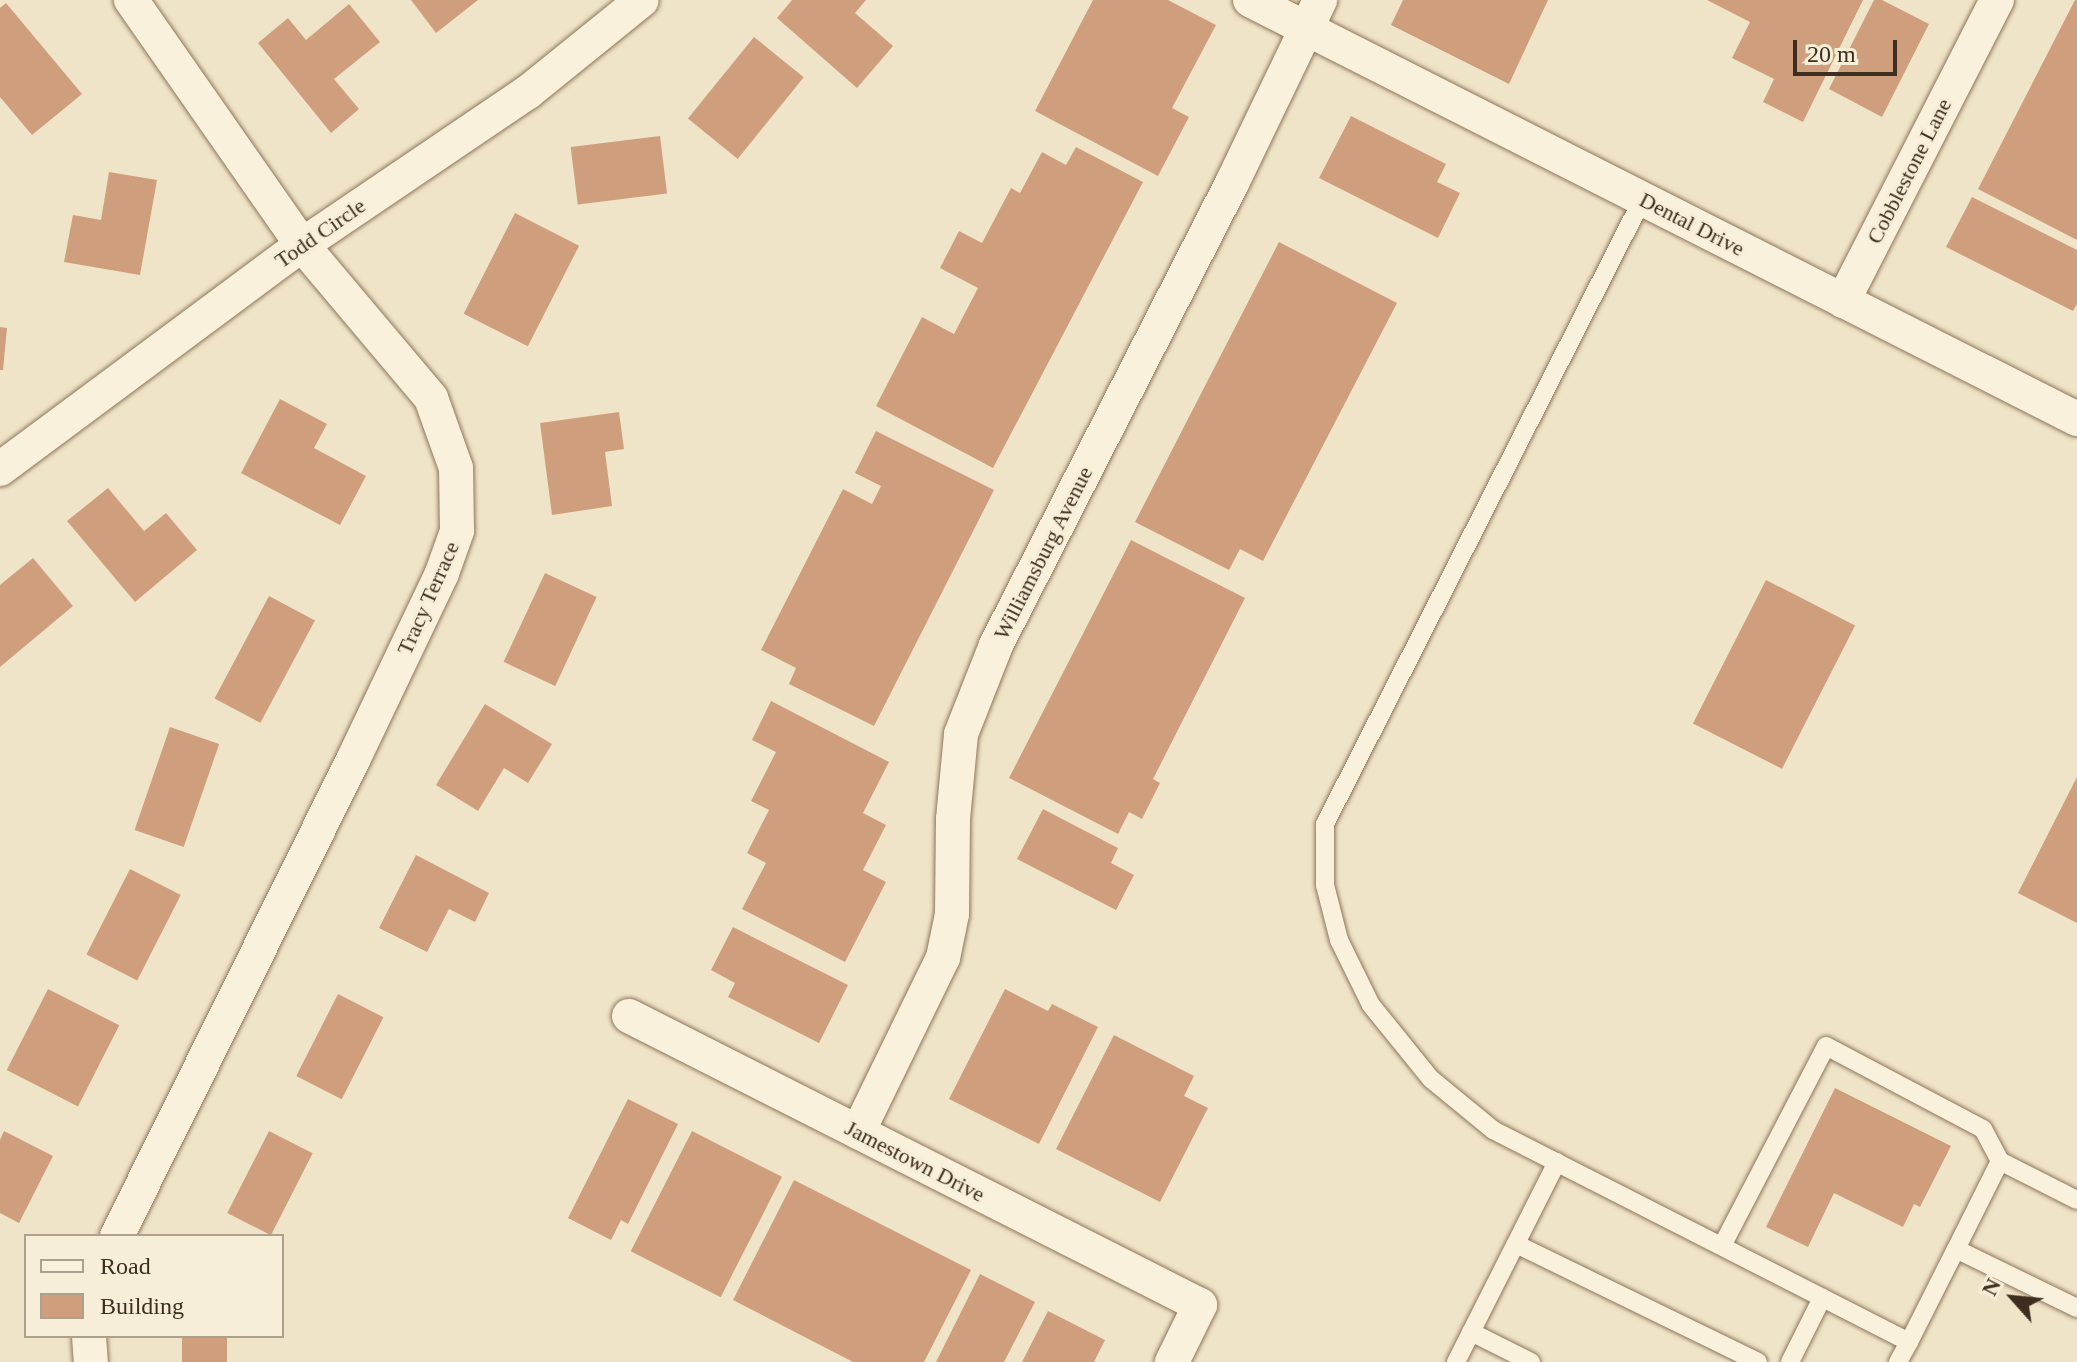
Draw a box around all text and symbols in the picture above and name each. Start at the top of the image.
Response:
scale bar [1797,24,1901,74]
text: 20 m [1807,41,1856,67]
street label: Cobblestone Lane [1861,94,1957,248]
street label: Dental Drive [1635,186,1749,262]
street label: Todd Circle [270,192,370,274]
street label: Williamsburg Avenue [988,461,1098,645]
street label: Tracy Terrace [391,537,465,659]
street label: Jamestown Drive [841,1114,989,1208]
legend [24,1234,284,1338]
text: Road [100,1253,151,1279]
north arrow [1973,1258,2053,1338]
text: N [1976,1274,2006,1300]
text: Building [100,1293,184,1319]

